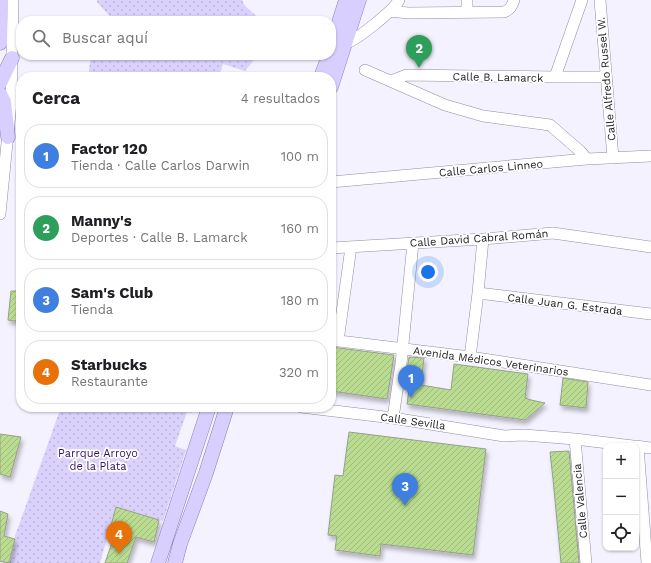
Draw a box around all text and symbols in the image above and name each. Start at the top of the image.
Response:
search box [16,16,336,60]
street label: Calle Alfredo Russel W. [595,17,618,141]
icon: search [30,27,52,49]
text: Buscar aquí [62,29,148,47]
pin: 2 [406,35,432,68]
street label: Calle B. Lamarck [453,70,543,85]
text: Cerca [32,88,80,108]
text: 4 resultados [241,91,320,106]
text: Factor 120 [71,140,148,158]
text: 1 [43,149,49,164]
text: 100 m [281,149,319,164]
street label: Calle Carlos Linneo [438,157,544,180]
text: Tienda · Calle Carlos Darwin [71,158,250,173]
text: Manny's [71,212,132,230]
text: 2 [42,221,50,236]
text: 160 m [281,221,319,236]
street label: Calle David Cabral Román [409,227,549,250]
text: Deportes · Calle B. Lamarck [71,230,248,245]
your location [418,262,438,282]
text: Sam's Club [71,284,153,302]
street label: Calle Juan G. Estrada [507,291,623,318]
text: 3 [42,293,50,308]
text: 180 m [281,293,319,308]
text: Tienda [71,302,113,317]
street label: Avenida Médicos Veterinarios [412,344,570,379]
text: Starbucks [71,356,147,374]
text: 4 [42,365,50,380]
text: 320 m [279,365,319,380]
pin: 1 [398,365,424,398]
text: Restaurante [71,374,148,389]
street label: Calle Sevilla [380,411,446,432]
map controls [603,443,639,551]
button: + [603,443,639,479]
park label: Parrque Arroyo de la Plata [58,447,138,473]
street label: Calle Valencia [571,463,590,539]
pin: 3 [392,473,418,506]
button: − [603,479,639,515]
button: locate [603,515,639,551]
pin: 4 [106,521,132,554]

